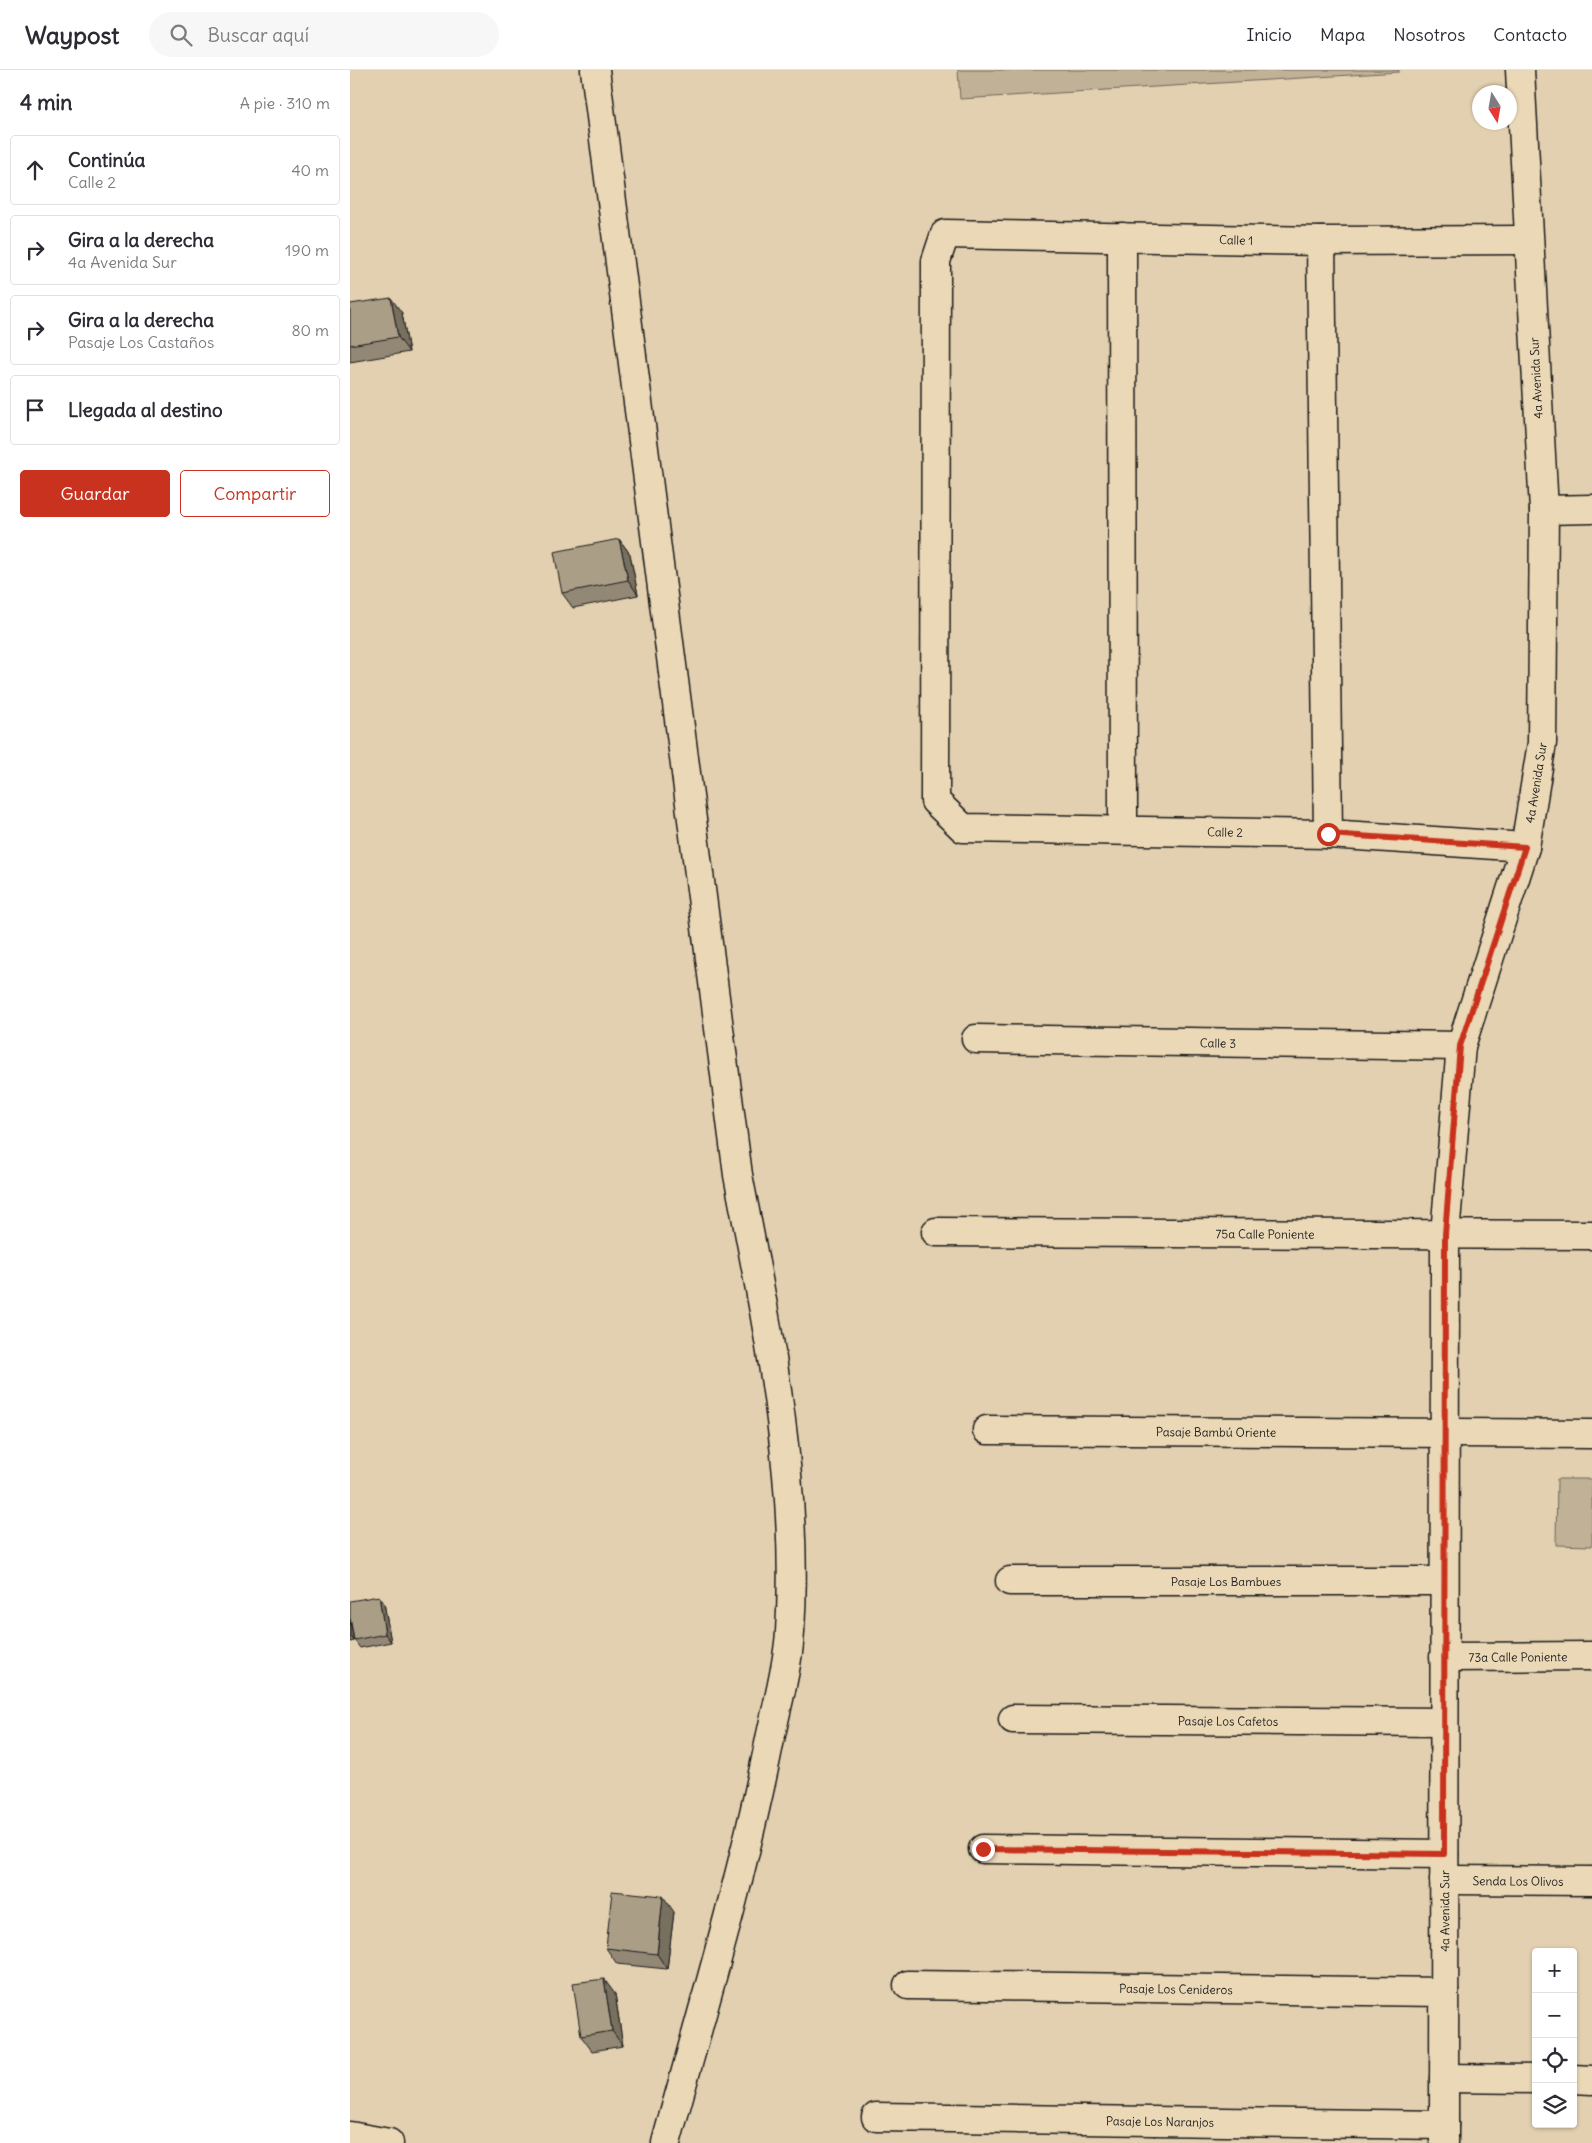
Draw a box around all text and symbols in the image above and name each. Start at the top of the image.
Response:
search box [149,12,499,57]
text: Waypost [25,20,119,50]
icon: search [167,21,195,49]
text: Buscar aquí [207,23,309,47]
text: Inicio [1246,23,1292,46]
text: Mapa [1320,23,1365,46]
text: Nosotros [1393,23,1465,46]
text: Contacto [1493,23,1567,46]
north arrow [1472,85,1517,130]
text: 4 min [20,89,72,116]
text: A pie · 310 m [240,93,330,113]
text: Continúa [68,148,145,172]
icon: ahead [21,156,49,184]
text: 40 m [291,160,329,180]
text: Calle 2 [68,172,116,192]
text: Gira a la derecha [68,228,214,252]
street label: Calle 1 [1219,232,1253,247]
icon: right [21,236,49,264]
text: 190 m [285,240,329,260]
text: 4a Avenida Sur [68,252,177,272]
text: Gira a la derecha [68,308,214,332]
icon: right [21,316,49,344]
text: 80 m [291,320,329,340]
text: Pasaje Los Castaños [68,332,214,352]
street label: 4a Avenida Sur [1526,337,1546,419]
icon: arrive [21,396,49,424]
text: Llegada al destino [68,398,223,422]
button: Guardar [20,470,170,517]
button: Compartir [180,470,330,517]
street label: 4a Avenida Sur [1522,741,1550,824]
route start [1317,823,1340,846]
street label: Calle 2 [1207,824,1244,840]
street label: Calle 3 [1200,1035,1236,1050]
street label: 75a Calle Poniente [1215,1226,1315,1241]
street label: Pasaje Bambú Oriente [1156,1424,1276,1439]
street label: Pasaje Los Bambues [1171,1574,1281,1589]
street label: 73a Calle Poniente [1468,1649,1568,1664]
street label: Pasaje Los Cafetos [1178,1713,1278,1728]
route end [972,1838,995,1861]
street label: 4a Avenida Sur [1437,1870,1452,1952]
street label: Senda Los Olivos [1472,1873,1564,1888]
map controls [1532,1948,1577,2128]
button: + [1532,1948,1577,1993]
street label: Pasaje Los Cenideros [1119,1980,1233,1997]
button: − [1532,1993,1577,2038]
button: locate [1532,2038,1577,2083]
button: layers [1532,2083,1577,2128]
street label: Pasaje Los Naranjos [1106,2113,1214,2129]

